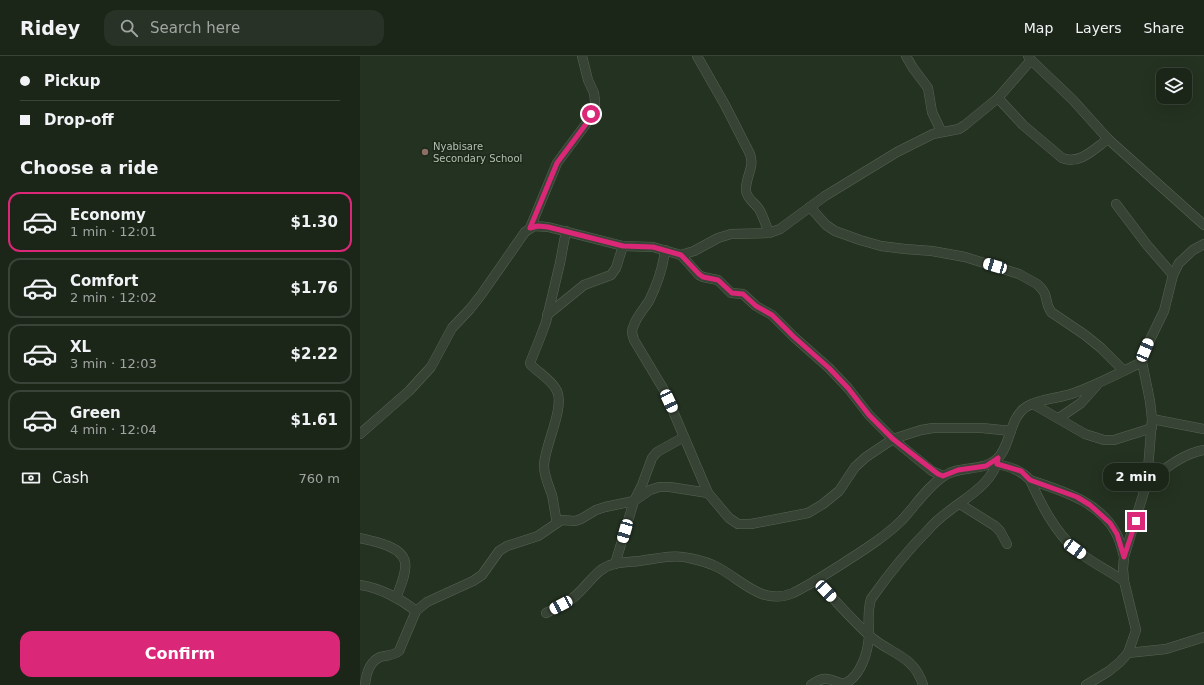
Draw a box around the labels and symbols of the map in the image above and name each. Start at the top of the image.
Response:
route start [582,105,600,123]
place label: Nyabisare Secondary School [433,141,522,164]
marker: Nyabisare Secondary School [420,147,430,157]
car [982,257,1008,275]
car [1135,337,1155,363]
car [658,388,680,414]
callout: 2 min [1103,463,1169,491]
route end [1127,512,1145,530]
car [616,518,634,544]
car [1062,537,1088,561]
car [813,578,839,604]
car [548,594,574,616]

